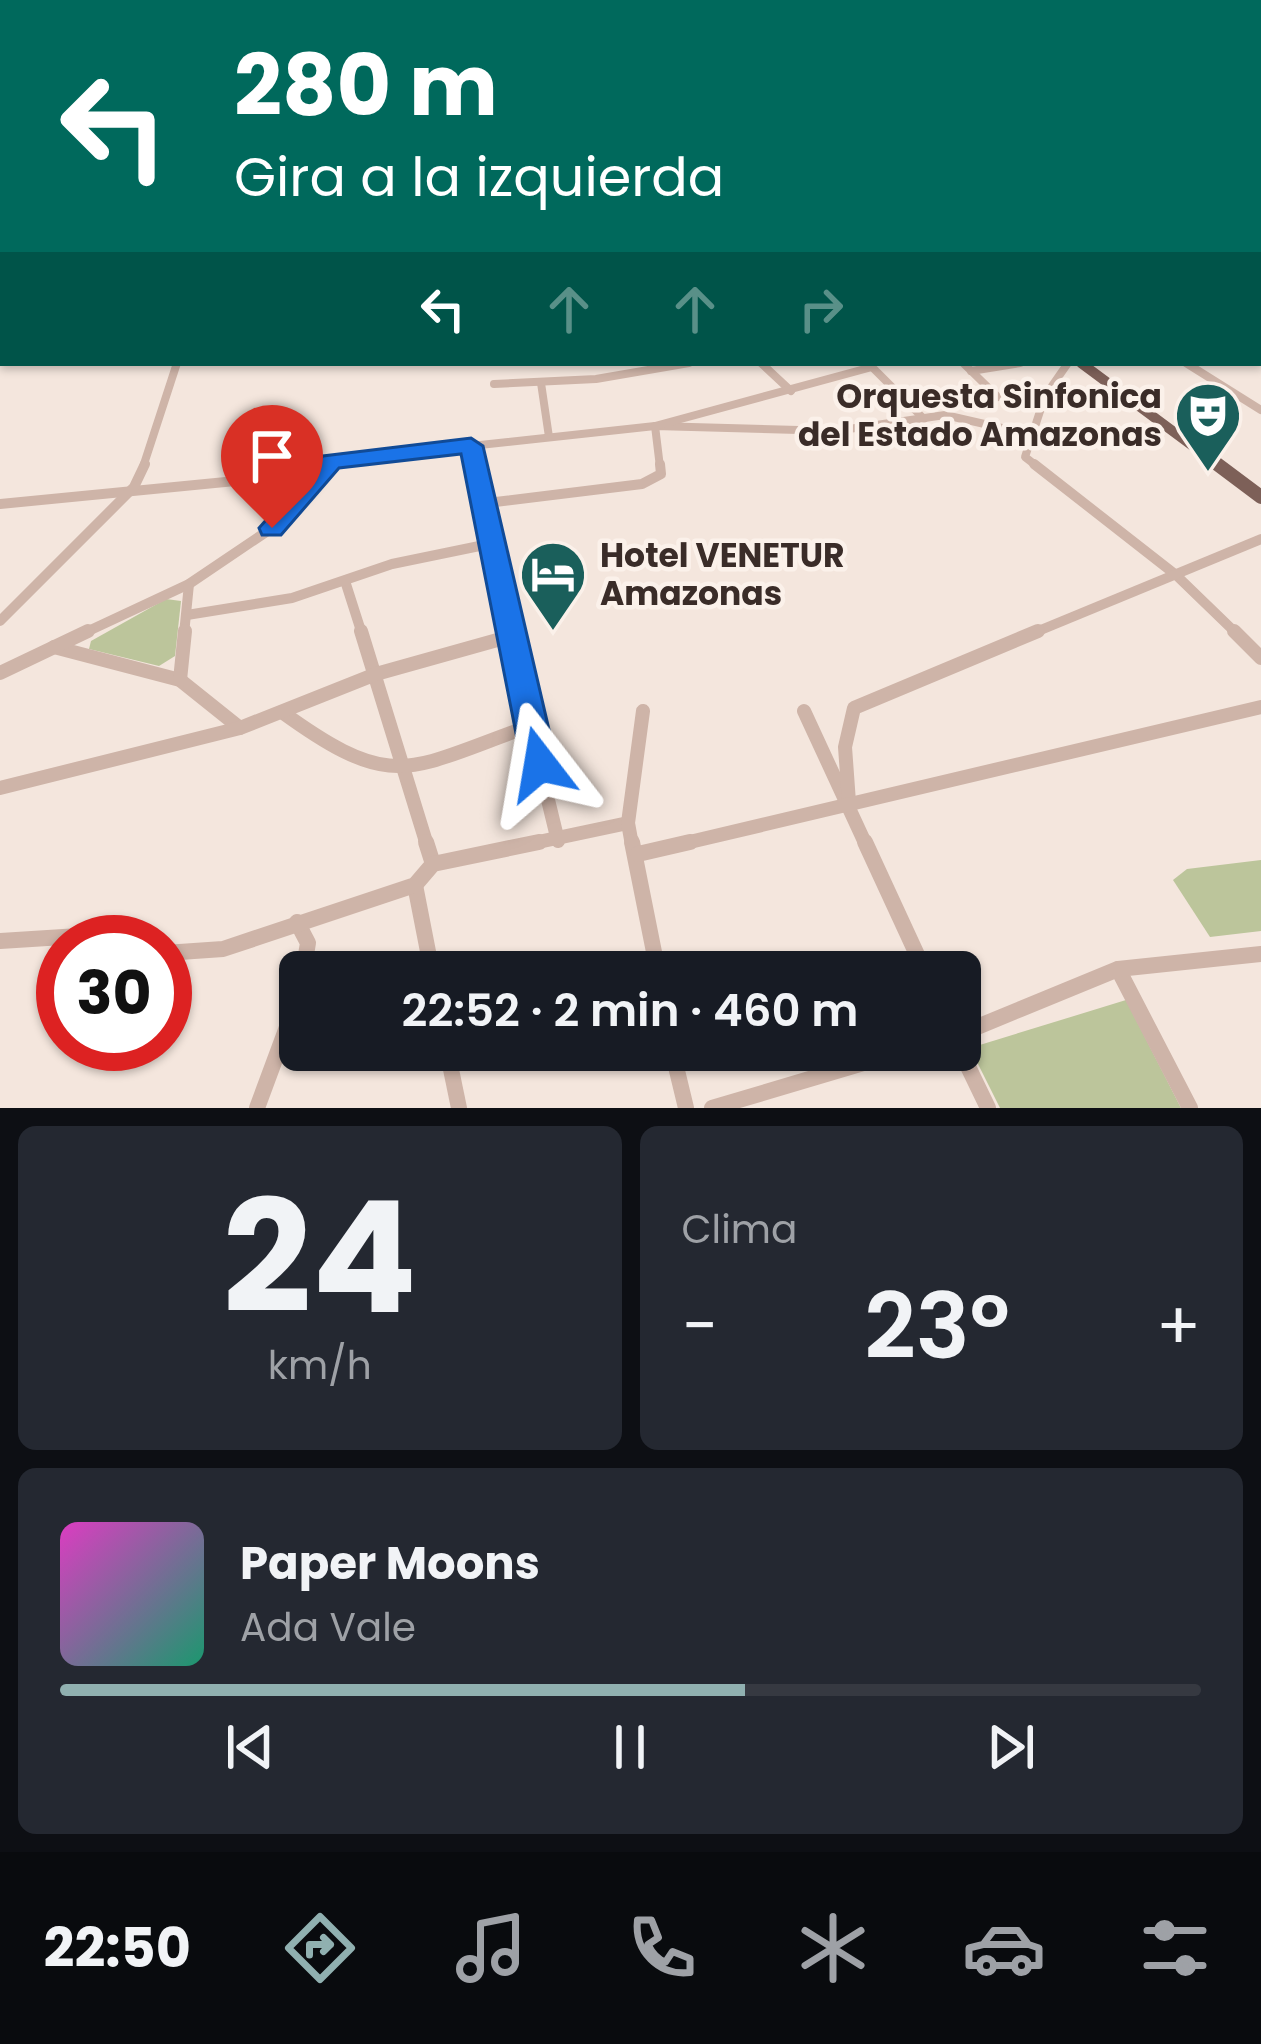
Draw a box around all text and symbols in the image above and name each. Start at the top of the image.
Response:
text: 280 m [234,27,498,144]
icon: left [36,48,192,204]
text: Gira a la izquierda [234,139,724,215]
icon: left [410,276,476,342]
icon: ahead [536,276,602,342]
icon: ahead [662,276,728,342]
icon: right [788,276,854,342]
place label: Orquesta Sinfonica del Estado Amazonas [798,373,1162,458]
theatre icon: Orquesta Sinfonica del Estado Amazonas [1173,380,1243,474]
pin [221,405,323,528]
icon: arrive [239,423,305,489]
place label: Hotel VENETUR Amazonas [600,532,845,617]
hotel icon: Hotel VENETUR Amazonas [518,539,588,633]
position arrow [477,701,603,827]
speed limit sign: 30 [36,915,192,1071]
text: 22:52 · 2 min · 460 m [402,979,858,1042]
text: 24 [222,1148,417,1367]
text: Clima [682,1202,797,1257]
text: 23° [864,1263,1010,1390]
text: − [682,1280,718,1372]
text: + [1156,1280,1201,1372]
text: km/h [268,1338,372,1393]
text: Paper Moons [240,1532,540,1595]
text: Ada Vale [240,1600,416,1655]
icon: previous [217,1714,283,1780]
icon: pause [597,1714,663,1780]
icon: next [978,1714,1044,1780]
icon: directions [278,1906,362,1990]
icon: music [449,1906,533,1990]
icon: phone [620,1906,704,1990]
icon: climate [791,1906,875,1990]
icon: car [962,1906,1046,1990]
icon: filters [1133,1906,1217,1990]
text: 22:50 [44,1910,191,1986]

